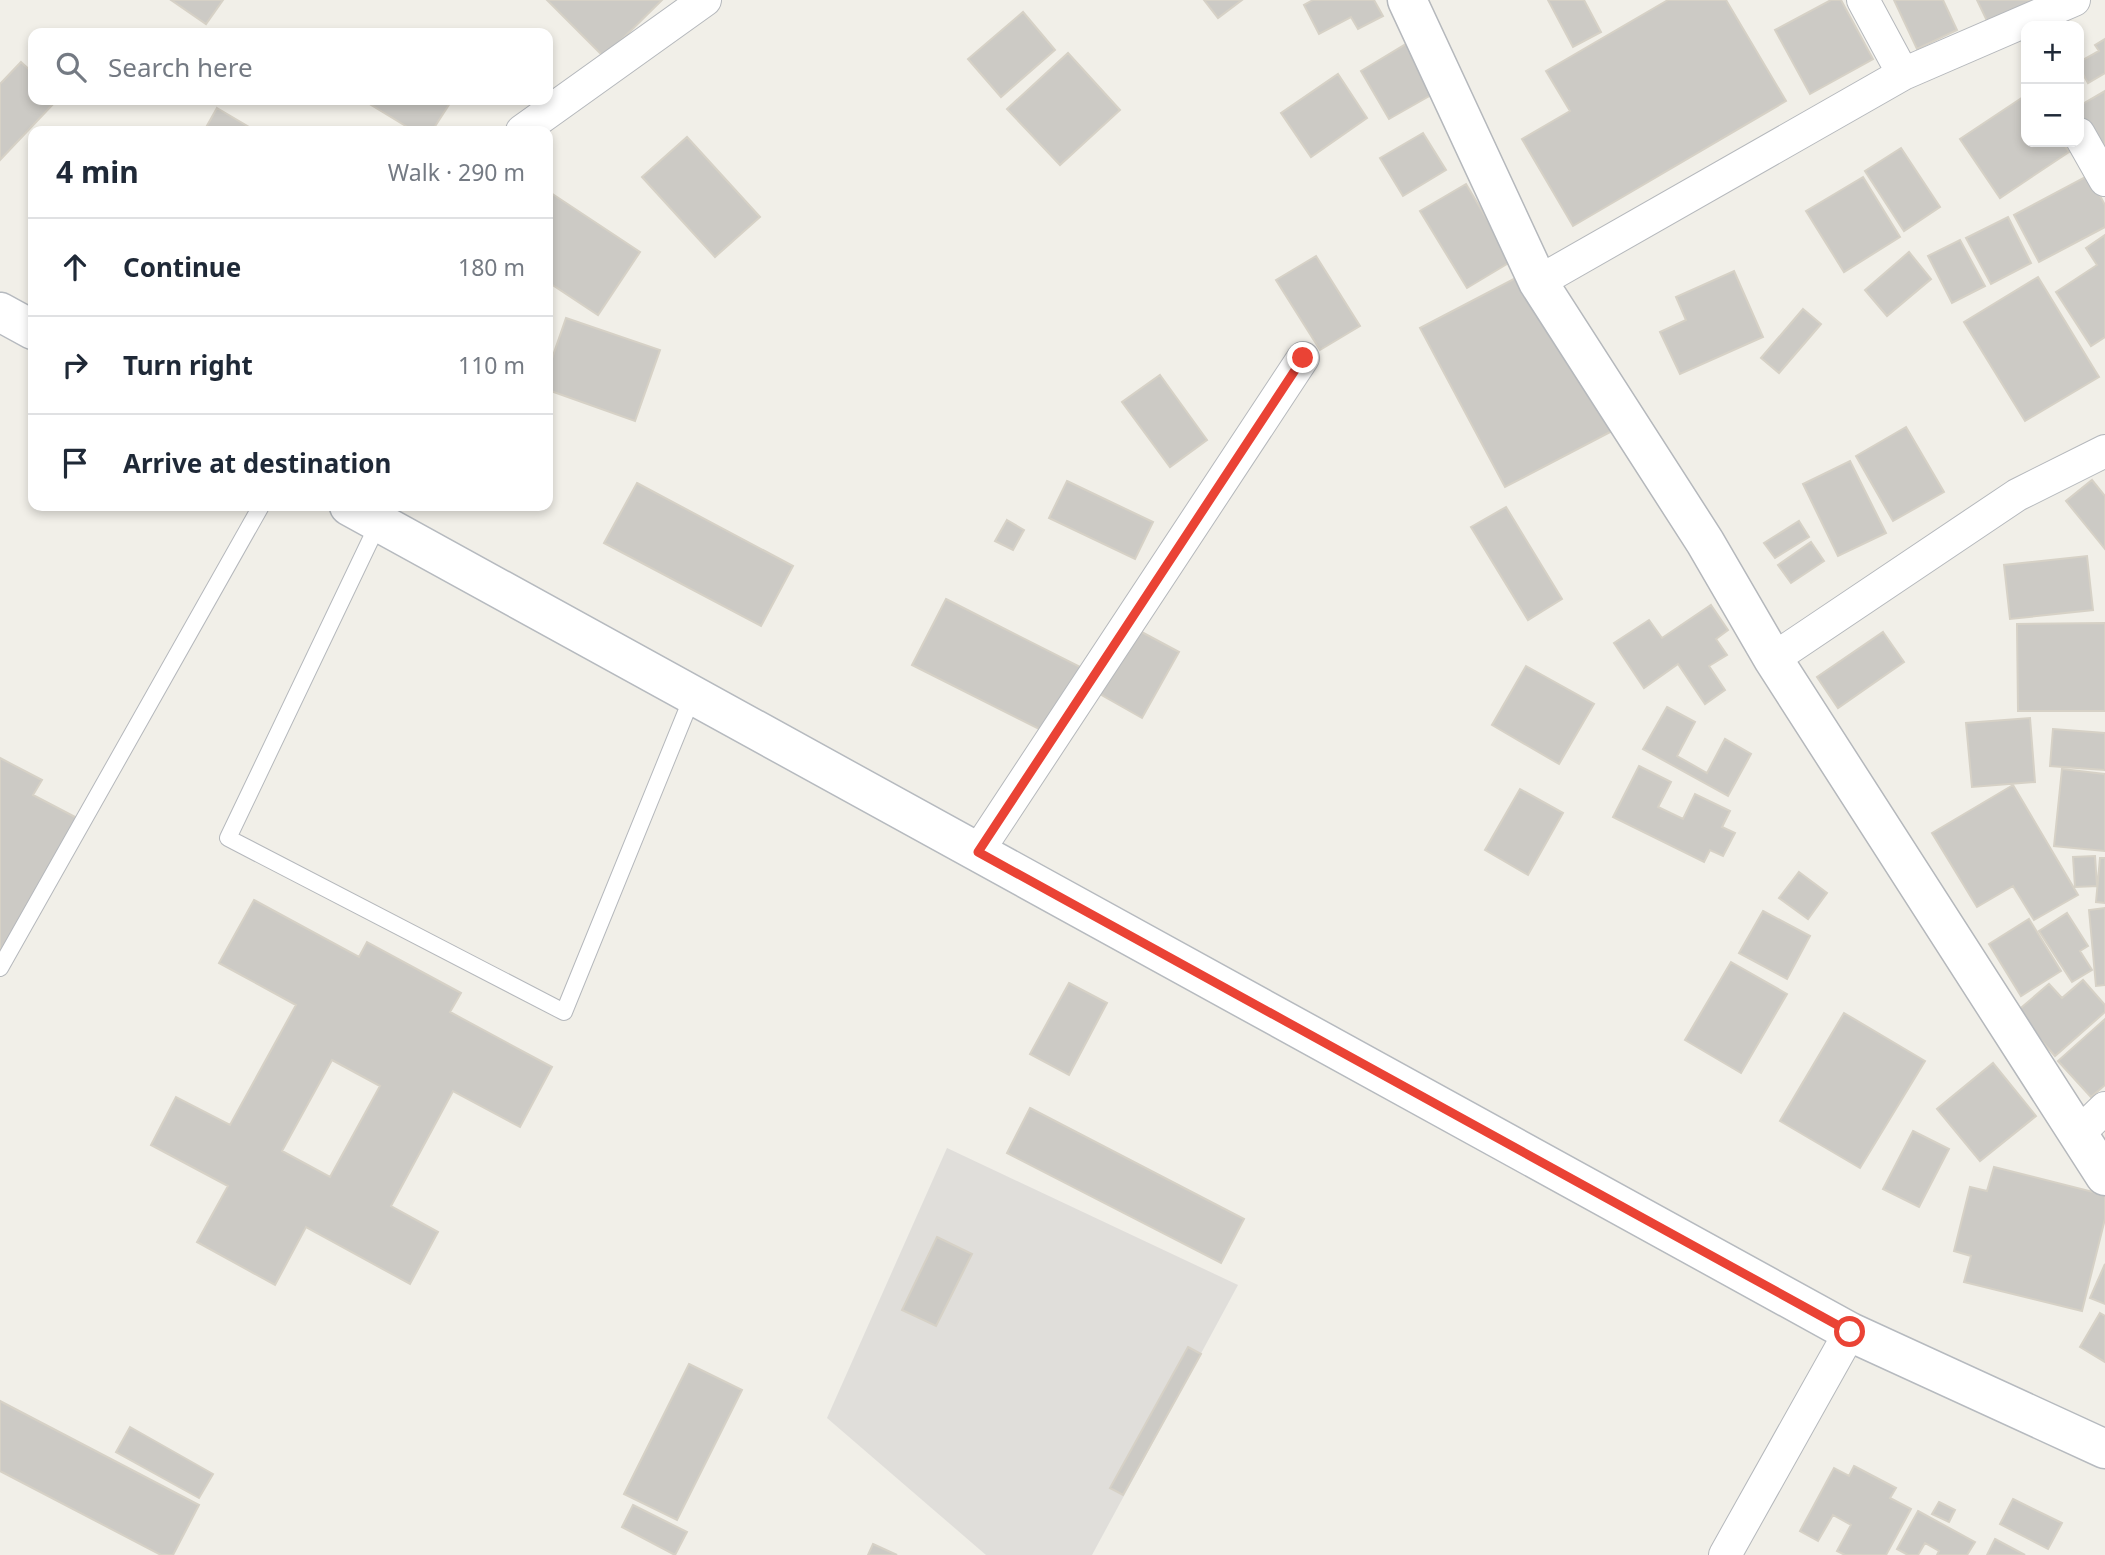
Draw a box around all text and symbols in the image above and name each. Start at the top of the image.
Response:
map controls [2021,21,2084,147]
button: + [2021,21,2084,84]
search box [28,28,553,105]
icon: search [52,48,90,86]
text: Search here [108,49,253,85]
button: − [2021,84,2084,147]
text: 4 min [56,151,139,192]
text: Walk · 290 m [388,156,525,188]
icon: ahead [56,248,94,286]
text: Continue [123,249,241,285]
text: 180 m [458,251,525,283]
route end [1287,342,1318,373]
icon: right [56,346,94,384]
text: Turn right [123,347,253,383]
text: 110 m [458,349,525,381]
icon: arrive [56,444,94,482]
text: Arrive at destination [123,445,392,481]
route start [1834,1316,1865,1347]

